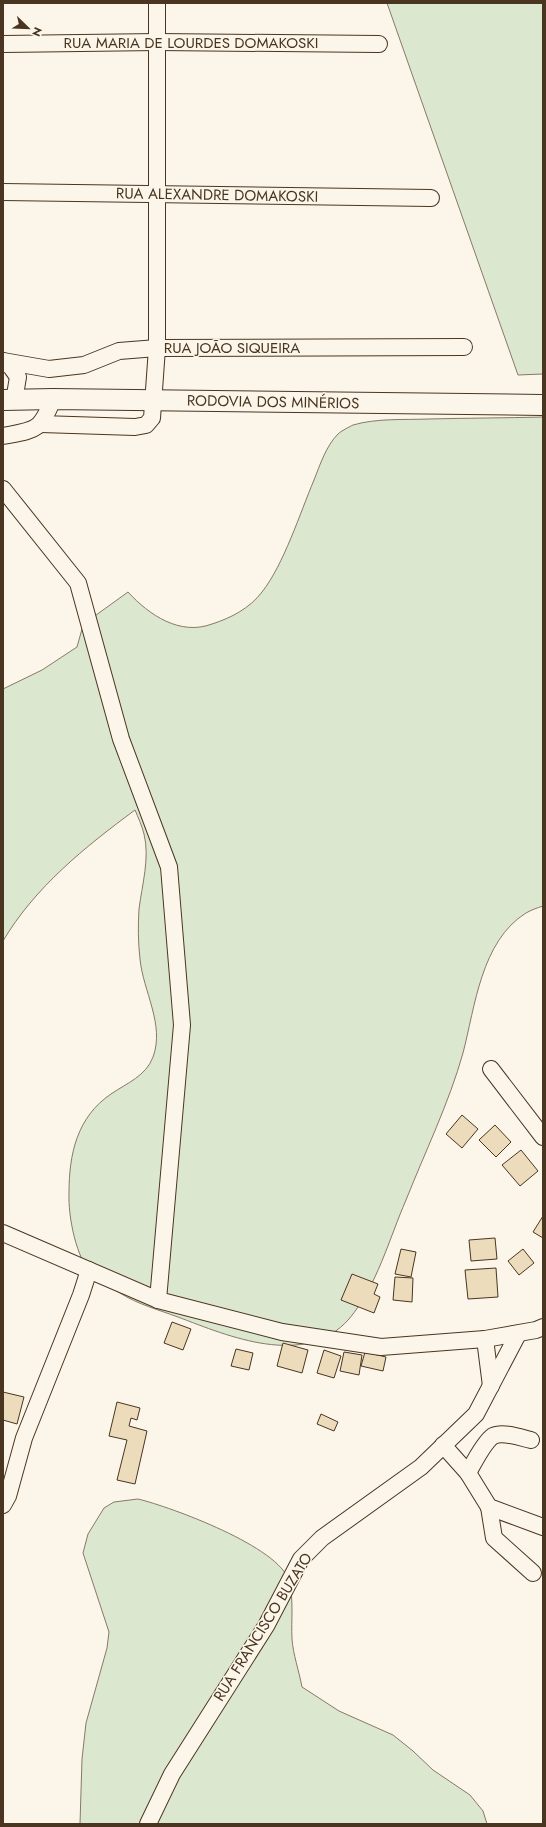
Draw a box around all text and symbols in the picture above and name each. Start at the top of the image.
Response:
north arrow [8,8,48,48]
text: N [28,25,46,39]
street label: RUA MARIA DE LOURDES DOMAKOSKI [64,32,318,54]
street label: RUA ALEXANDRE DOMAKOSKI [116,182,318,208]
street label: RUA JOÃO SIQUEIRA [164,337,300,359]
street label: RODOVIA DOS MINÉRIOS [187,389,359,415]
street label: RUA FRANCISCO BUZATO [208,1548,318,1705]

